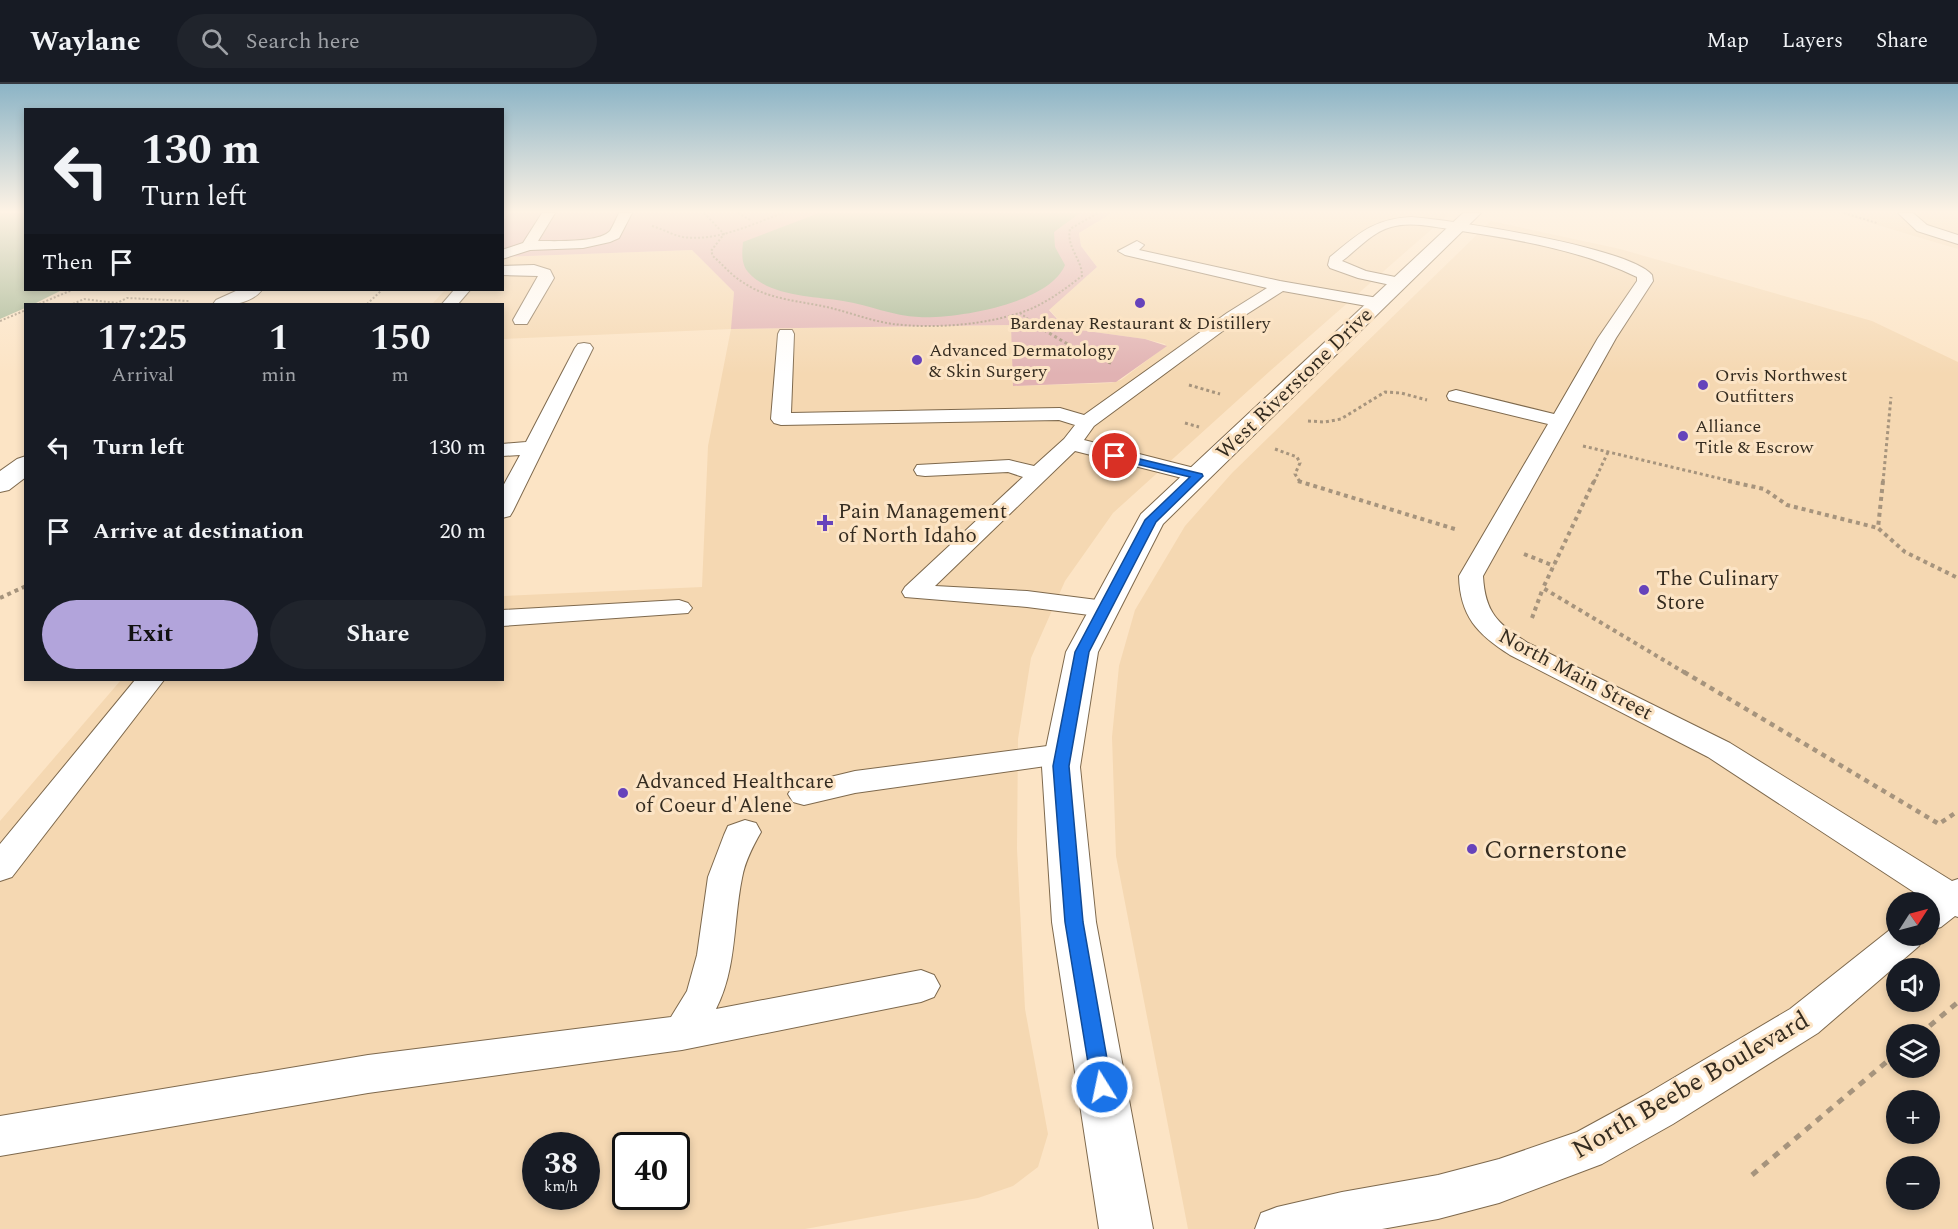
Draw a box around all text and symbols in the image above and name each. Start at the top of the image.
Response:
search box [177,14,597,68]
text: Waylane [30,20,141,63]
icon: search [198,25,231,58]
text: Search here [246,25,360,58]
text: Map [1707,25,1749,57]
text: Layers [1782,25,1843,57]
text: Share [1876,25,1928,57]
text: 130 m [141,119,260,182]
icon: left [42,132,120,210]
text: Turn left [141,176,247,218]
text: Then [42,246,93,279]
icon: arrive [105,246,138,279]
marker: Bardenay Restaurant & Distillery [1133,296,1147,310]
street label: West Riverstone Drive [1209,300,1380,467]
place label: Bardenay Restaurant & Distillery [1009,310,1272,337]
text: 17:25 [97,311,188,366]
text: 1 [269,311,289,366]
text: 150 [370,311,430,366]
place label: Advanced Dermatology & Skin Surgery [929,337,1117,385]
marker: Advanced Dermatology & Skin Surgery [910,353,924,367]
text: Arrival [112,360,174,390]
text: min [261,360,296,390]
text: m [392,360,409,390]
place label: Orvis Northwest Outfitters [1715,362,1847,410]
marker: Orvis Northwest Outfitters [1696,378,1710,392]
place label: Alliance Title & Escrow [1695,413,1814,461]
marker: Alliance Title & Escrow [1676,429,1690,443]
pin [1089,430,1140,481]
icon: left [42,431,75,464]
text: Turn left [93,431,185,464]
text: 130 m [429,431,486,464]
icon: arrive [1098,439,1131,472]
place label: Pain Management of North Idaho [838,496,1007,552]
marker: Pain Management of North Idaho [816,514,834,532]
icon: arrive [42,515,75,548]
text: Arrive at destination [93,515,304,548]
text: 20 m [440,515,486,548]
place label: The Culinary Store [1656,563,1779,619]
marker: The Culinary Store [1637,583,1651,597]
button: Exit [42,600,258,669]
button: Share [270,600,486,669]
street label: North Main Street [1493,621,1658,729]
place label: Advanced Healthcare of Coeur d'Alene [635,766,834,822]
marker: Advanced Healthcare of Coeur d'Alene [616,786,630,800]
place label: Cornerstone [1484,830,1627,870]
marker: Cornerstone [1465,842,1479,856]
north arrow [1886,892,1940,946]
map controls [1886,892,1940,1210]
button: sound [1886,958,1940,1012]
street label: North Beebe Boulevard [1564,1000,1817,1169]
button: layers [1886,1024,1940,1078]
position arrow [1070,1055,1134,1119]
button: + [1886,1090,1940,1144]
speed limit sign: 40 [612,1132,690,1210]
text: 38 [544,1141,578,1187]
button: − [1886,1156,1940,1210]
text: km/h [544,1175,578,1198]

